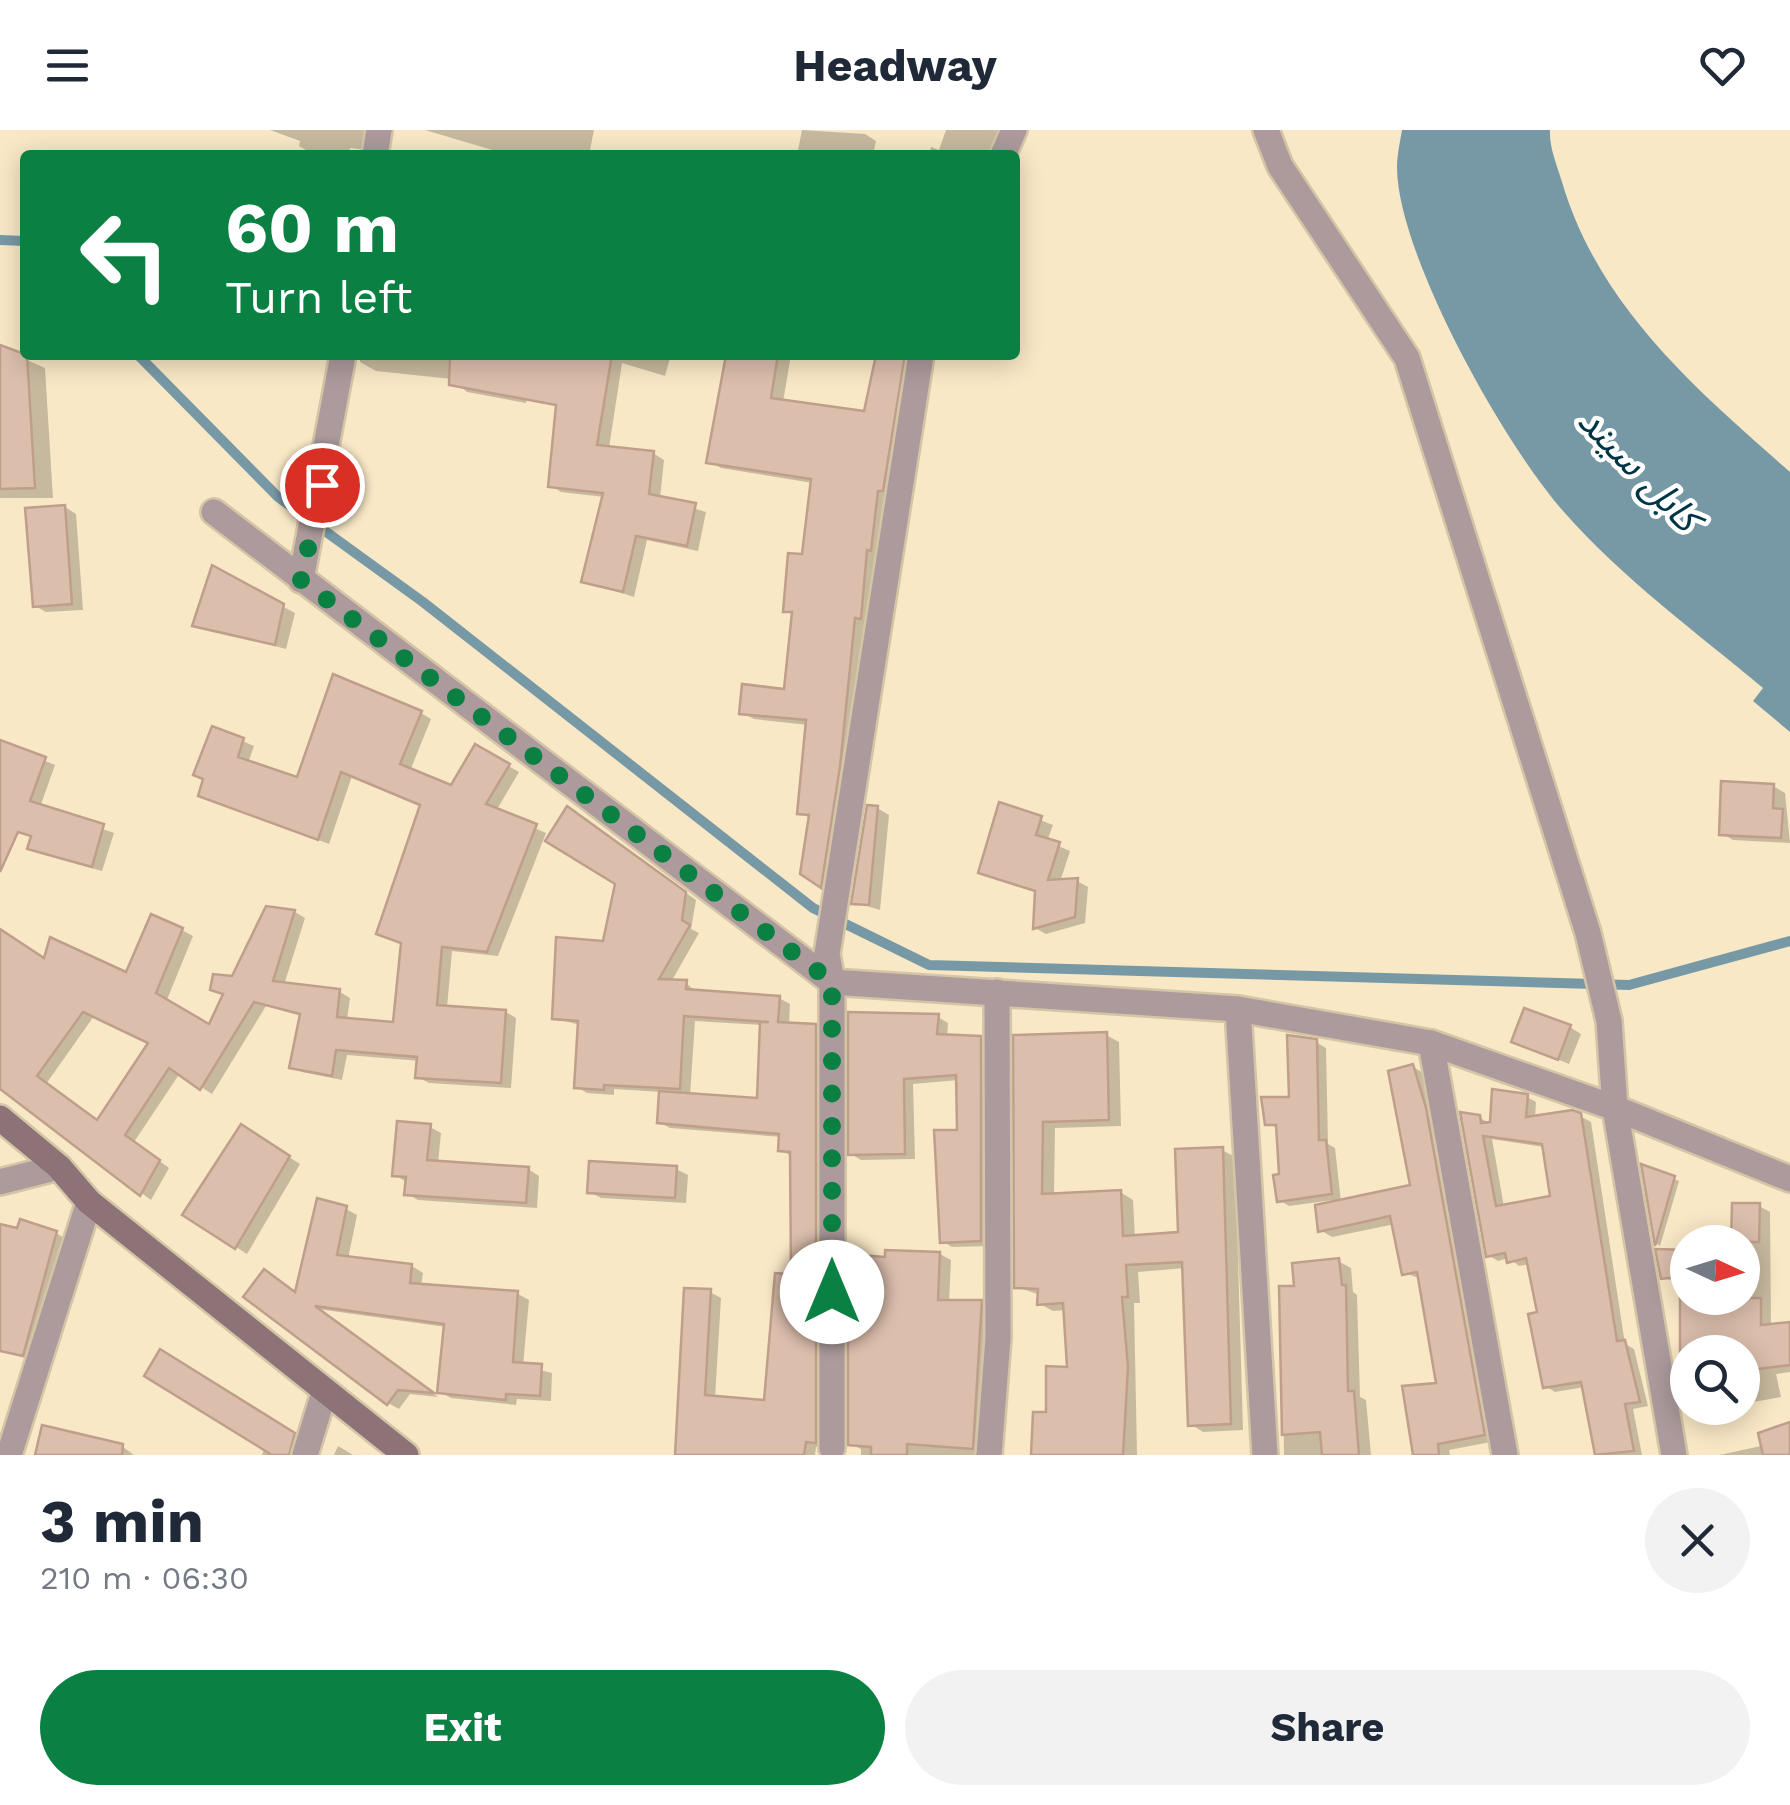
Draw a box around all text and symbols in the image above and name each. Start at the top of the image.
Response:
icon: menu [40,38,95,93]
icon: heart [1695,38,1750,93]
text: Headway [793,39,997,92]
text: 60 m [225,187,399,269]
icon: left [60,190,190,320]
text: Turn left [225,271,412,324]
water label: کابل سيند [1569,398,1714,545]
pin [280,443,365,528]
icon: arrive [295,458,350,513]
north arrow [1670,1225,1760,1315]
map controls [1670,1225,1760,1425]
position arrow [780,1240,884,1344]
button: search [1670,1335,1760,1425]
text: 3 min [40,1486,204,1557]
button: close [1645,1488,1750,1593]
text: 210 m · 06:30 [40,1559,249,1597]
button: Exit [40,1670,885,1785]
button: Share [905,1670,1750,1785]

